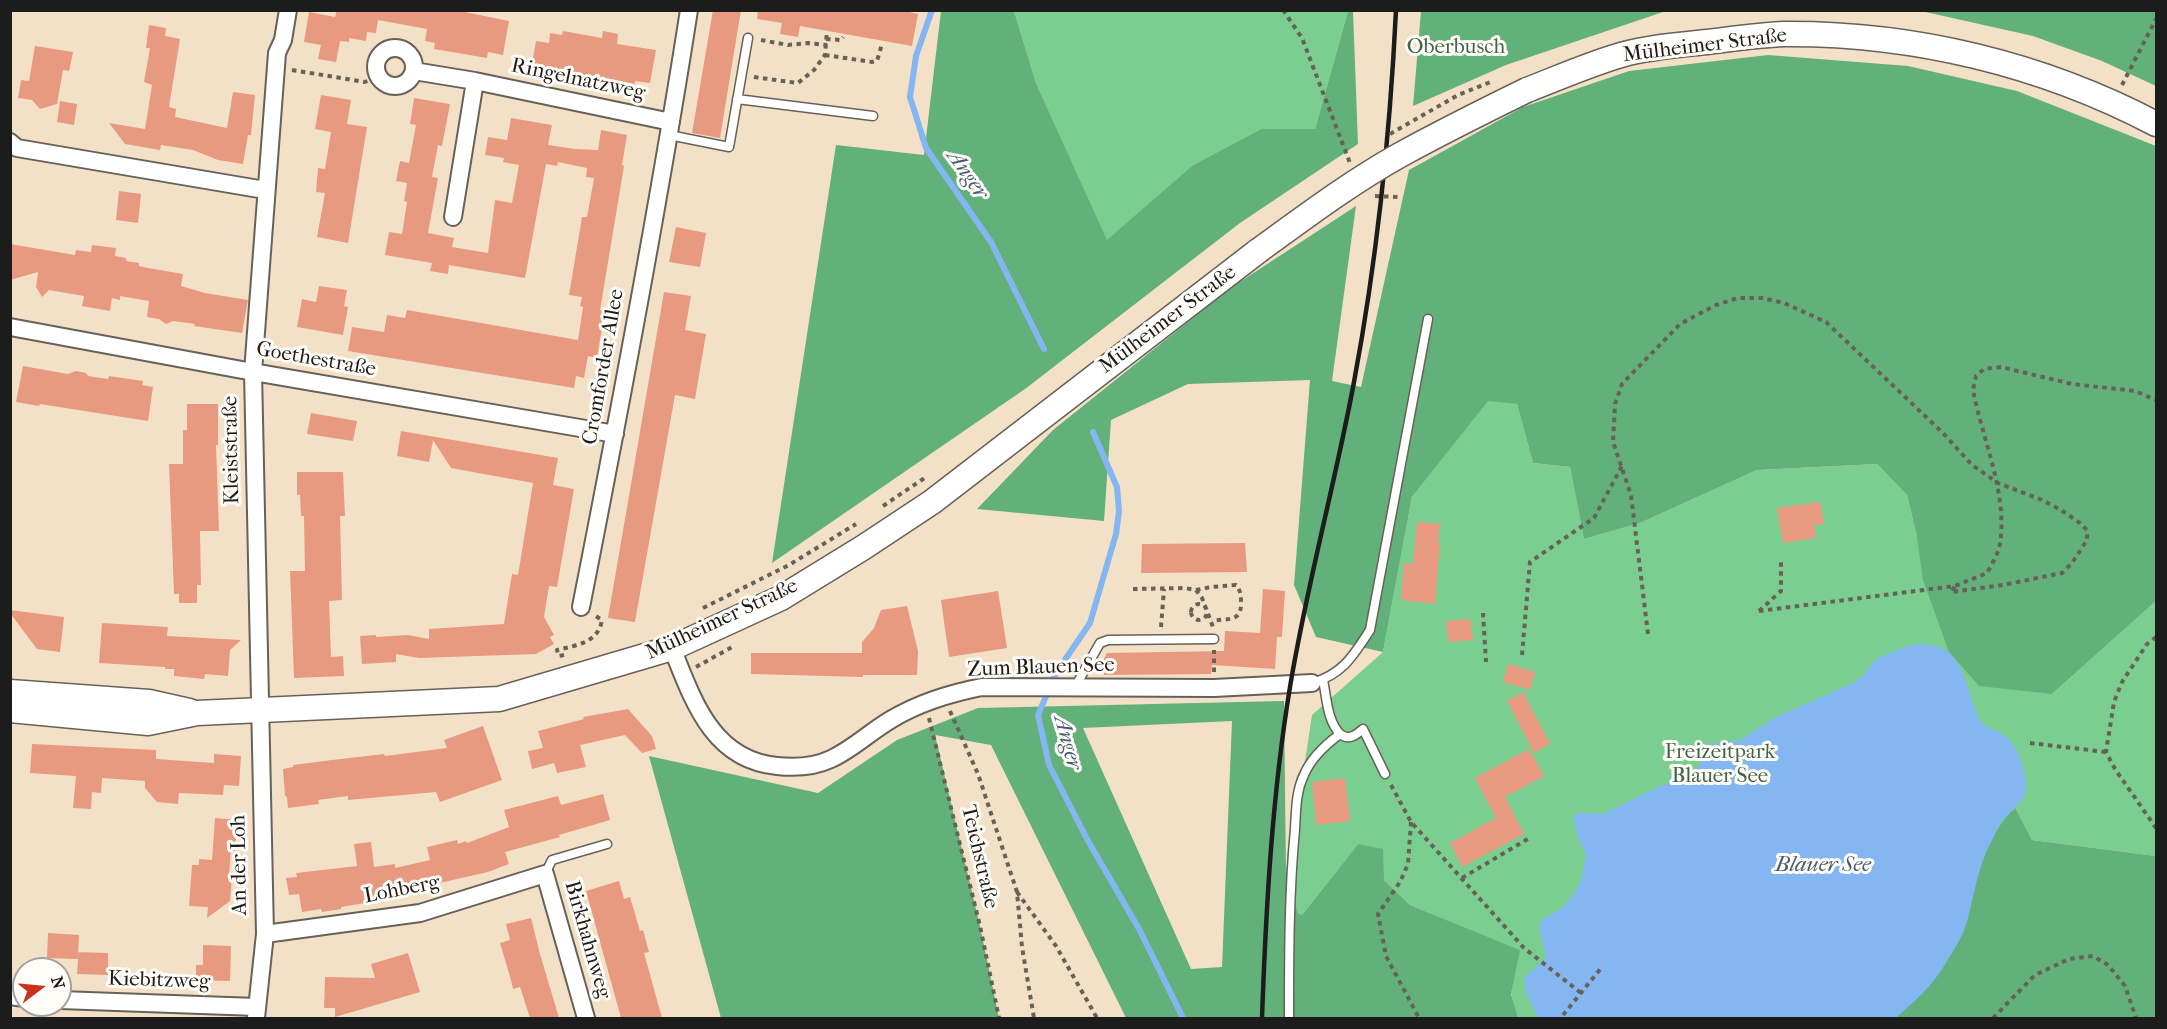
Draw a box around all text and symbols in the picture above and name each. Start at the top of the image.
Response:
street label: Mülheimer Straße [1622,23,1788,69]
park label: Oberbusch [1407,35,1505,61]
street label: Ringelnatzweg [509,53,647,107]
water label: Anger [941,145,993,205]
street label: Mülheimer Straße [1095,260,1241,380]
street label: Cromforder Allee [578,287,630,447]
street label: Goethestraße [254,337,378,383]
street label: Kleiststraße [218,396,246,504]
street label: Mülheimer Straße [642,574,802,666]
street label: Zum Blauen See [967,653,1115,683]
water label: Anger [1047,713,1087,773]
park label: Freizeitpark Blauer See [1665,740,1775,790]
street label: Teichstraße [955,803,1003,911]
street label: An der Loh [227,814,253,916]
water label: Blauer See [1775,853,1871,879]
street label: Lohberg [362,870,442,910]
street label: Birkhahnweg [558,878,616,1002]
north arrow [12,957,72,1017]
street label: Kiebitzweg [107,967,211,995]
text: N [47,974,69,991]

